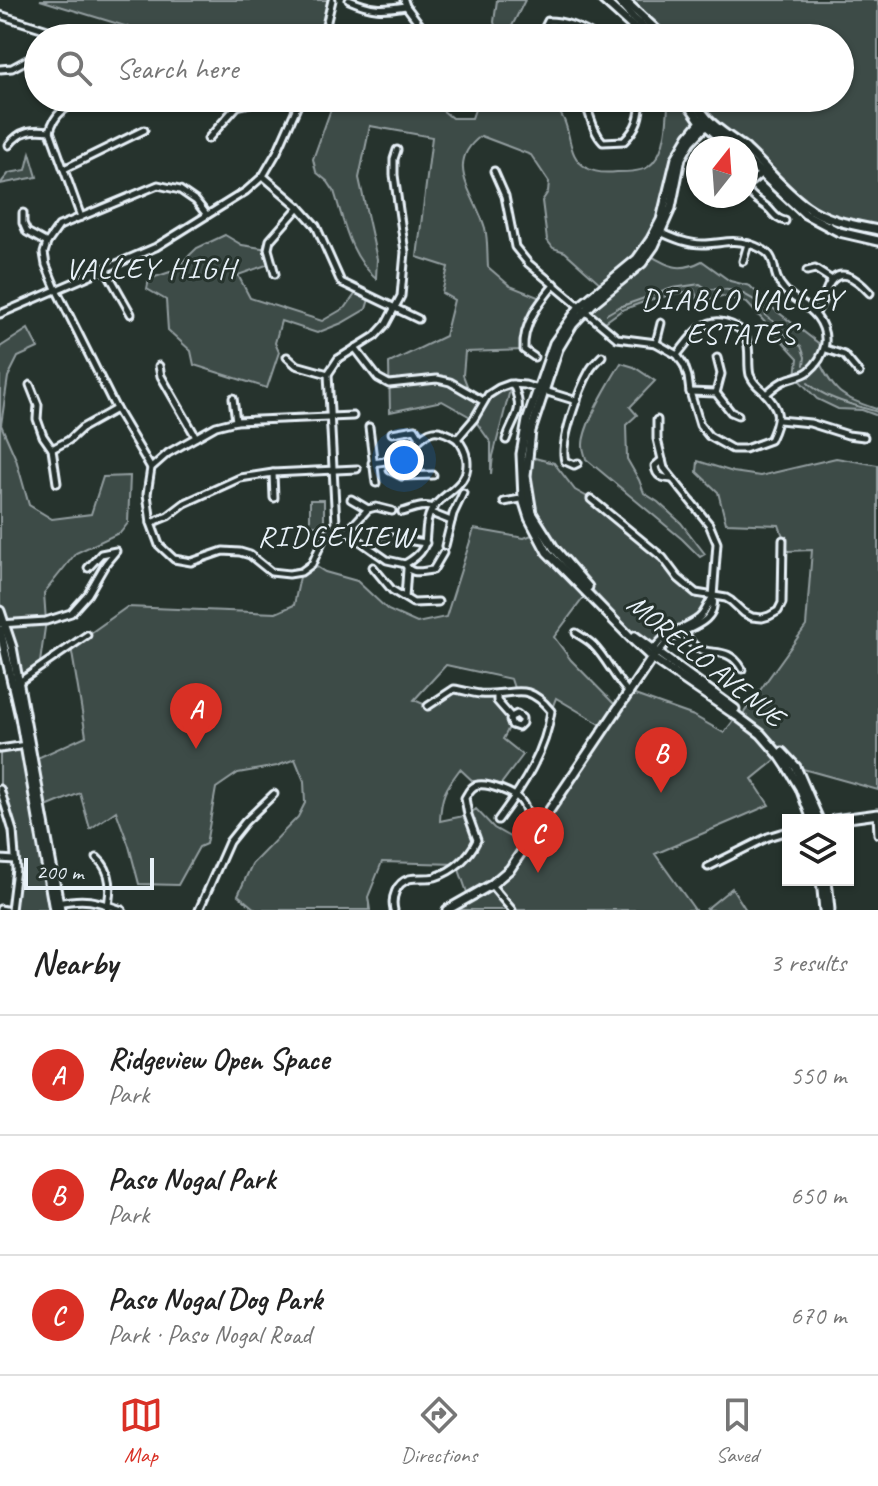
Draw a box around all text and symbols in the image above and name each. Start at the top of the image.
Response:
search box [24,24,854,112]
icon: search [52,46,96,90]
text: Search here [116,49,238,87]
north arrow [686,136,758,208]
district label: VALLEY HIGH [65,249,240,287]
district label: DIABLO VALLEY ESTATES [641,280,847,352]
your location [384,440,424,480]
district label: RIDGEVIEW [257,517,418,555]
street label: MORELLO AVENUE [620,586,794,736]
pin: A [170,683,222,749]
pin: B [635,727,687,793]
pin: C [512,807,564,873]
map controls [782,814,854,886]
button: layers [782,814,854,886]
scale bar [24,854,154,890]
text: 200 m [36,858,83,886]
text: Nearby [32,941,118,984]
text: 3 results [770,946,846,979]
text: Ridgeview Open Space [108,1040,329,1078]
text: A [51,1059,65,1092]
text: 550 m [790,1059,846,1092]
text: Park [108,1078,149,1111]
text: Paso Nogal Park [108,1160,275,1198]
text: B [51,1179,65,1212]
text: 650 m [790,1179,846,1212]
text: Park [108,1198,149,1231]
text: Paso Nogal Dog Park [108,1280,322,1318]
text: C [52,1299,64,1332]
text: 670 m [790,1299,846,1332]
text: Park · Paso Nogal Road [108,1318,311,1351]
tab: Map [119,1393,163,1469]
tab: Directions [401,1393,477,1469]
tab: Saved [715,1393,759,1469]

